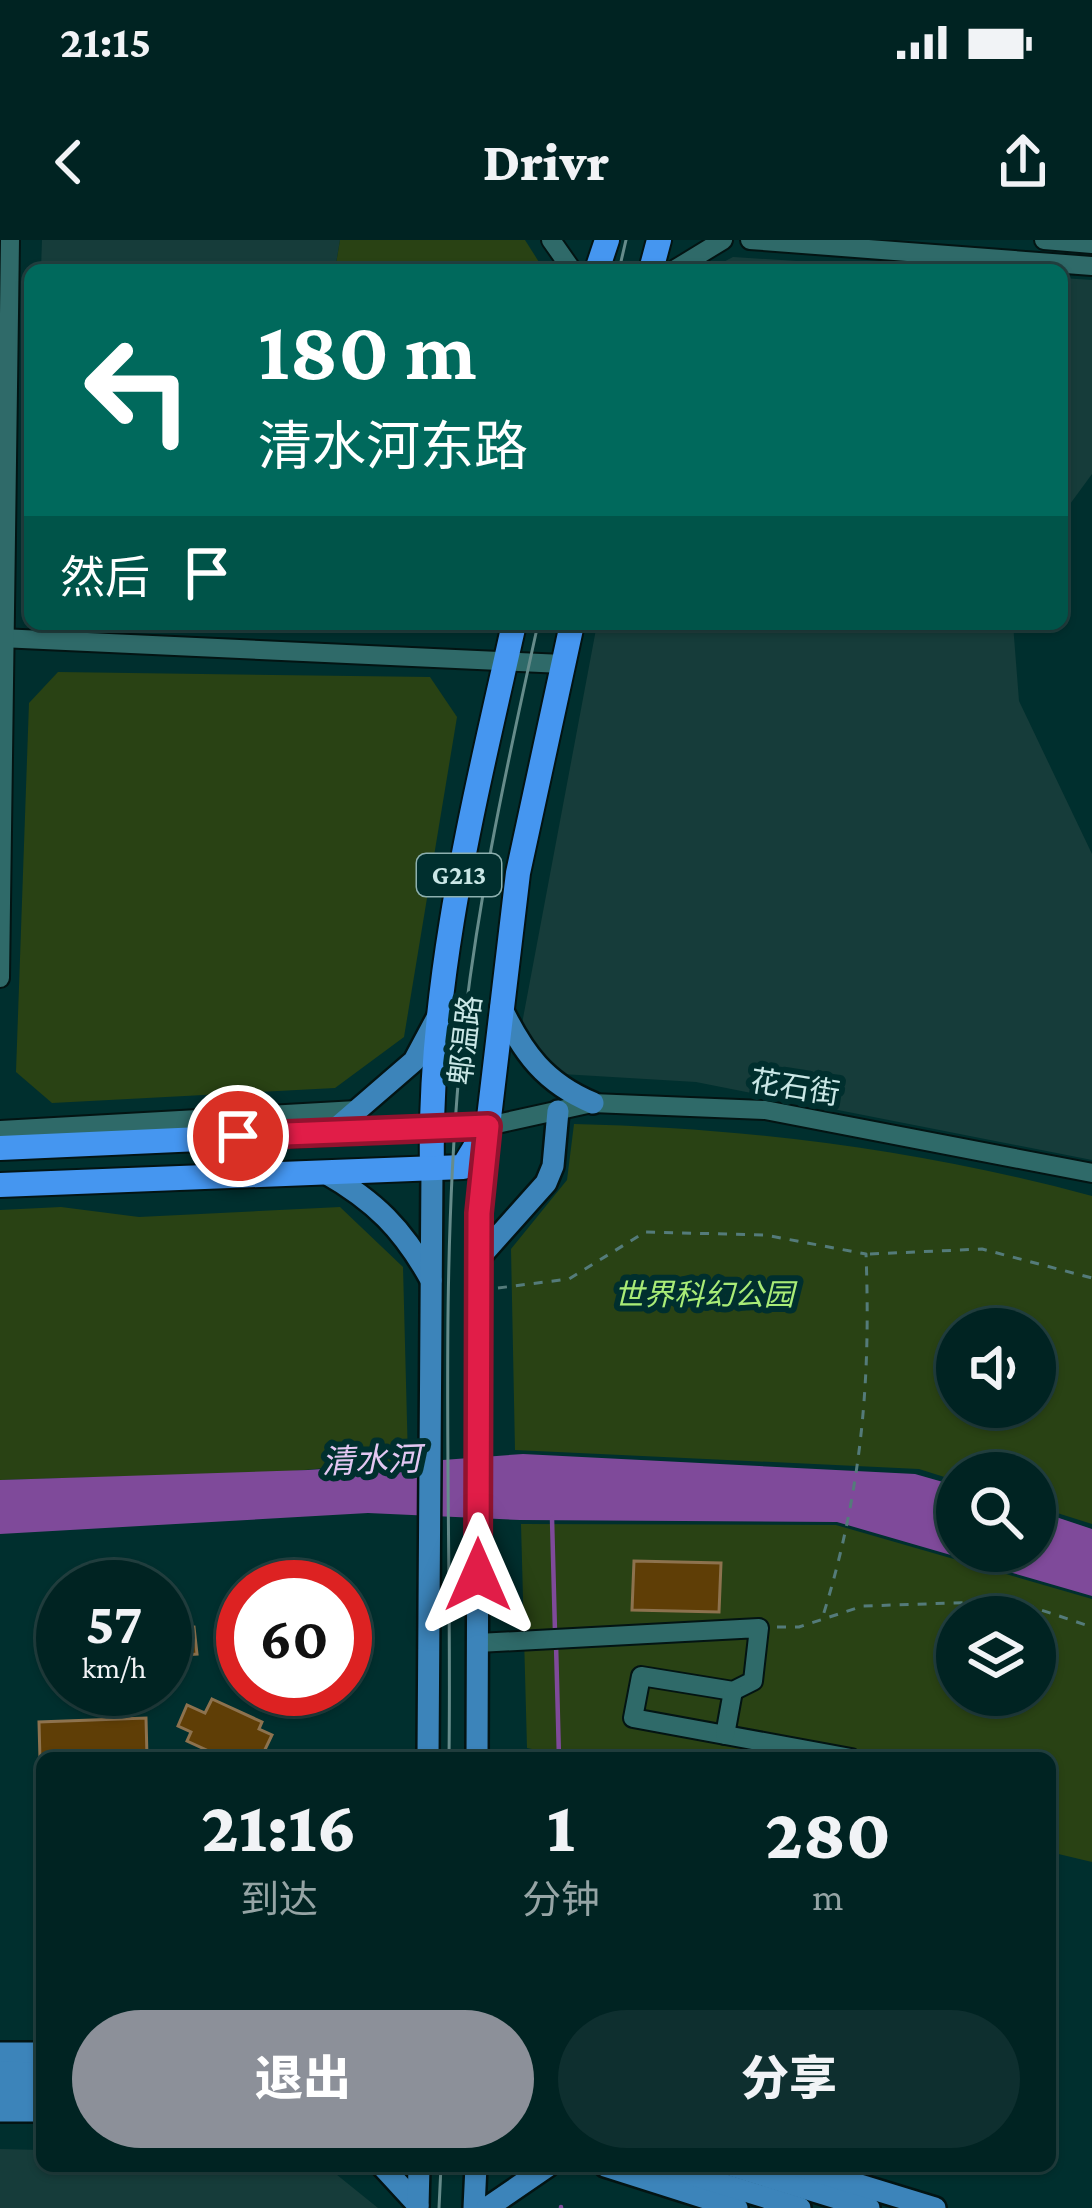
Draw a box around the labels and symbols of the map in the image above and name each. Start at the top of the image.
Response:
road number: G213 [417,854,501,896]
street label: 郫温路 [443,993,487,1087]
street label: 花石街 [748,1064,842,1110]
pin [187,1085,289,1187]
park label: 世界科幻公园 [614,1278,798,1311]
water label: 清水河 [321,1440,427,1480]
position arrow [415,1512,541,1638]
speed limit sign: 60 [216,1560,372,1716]

